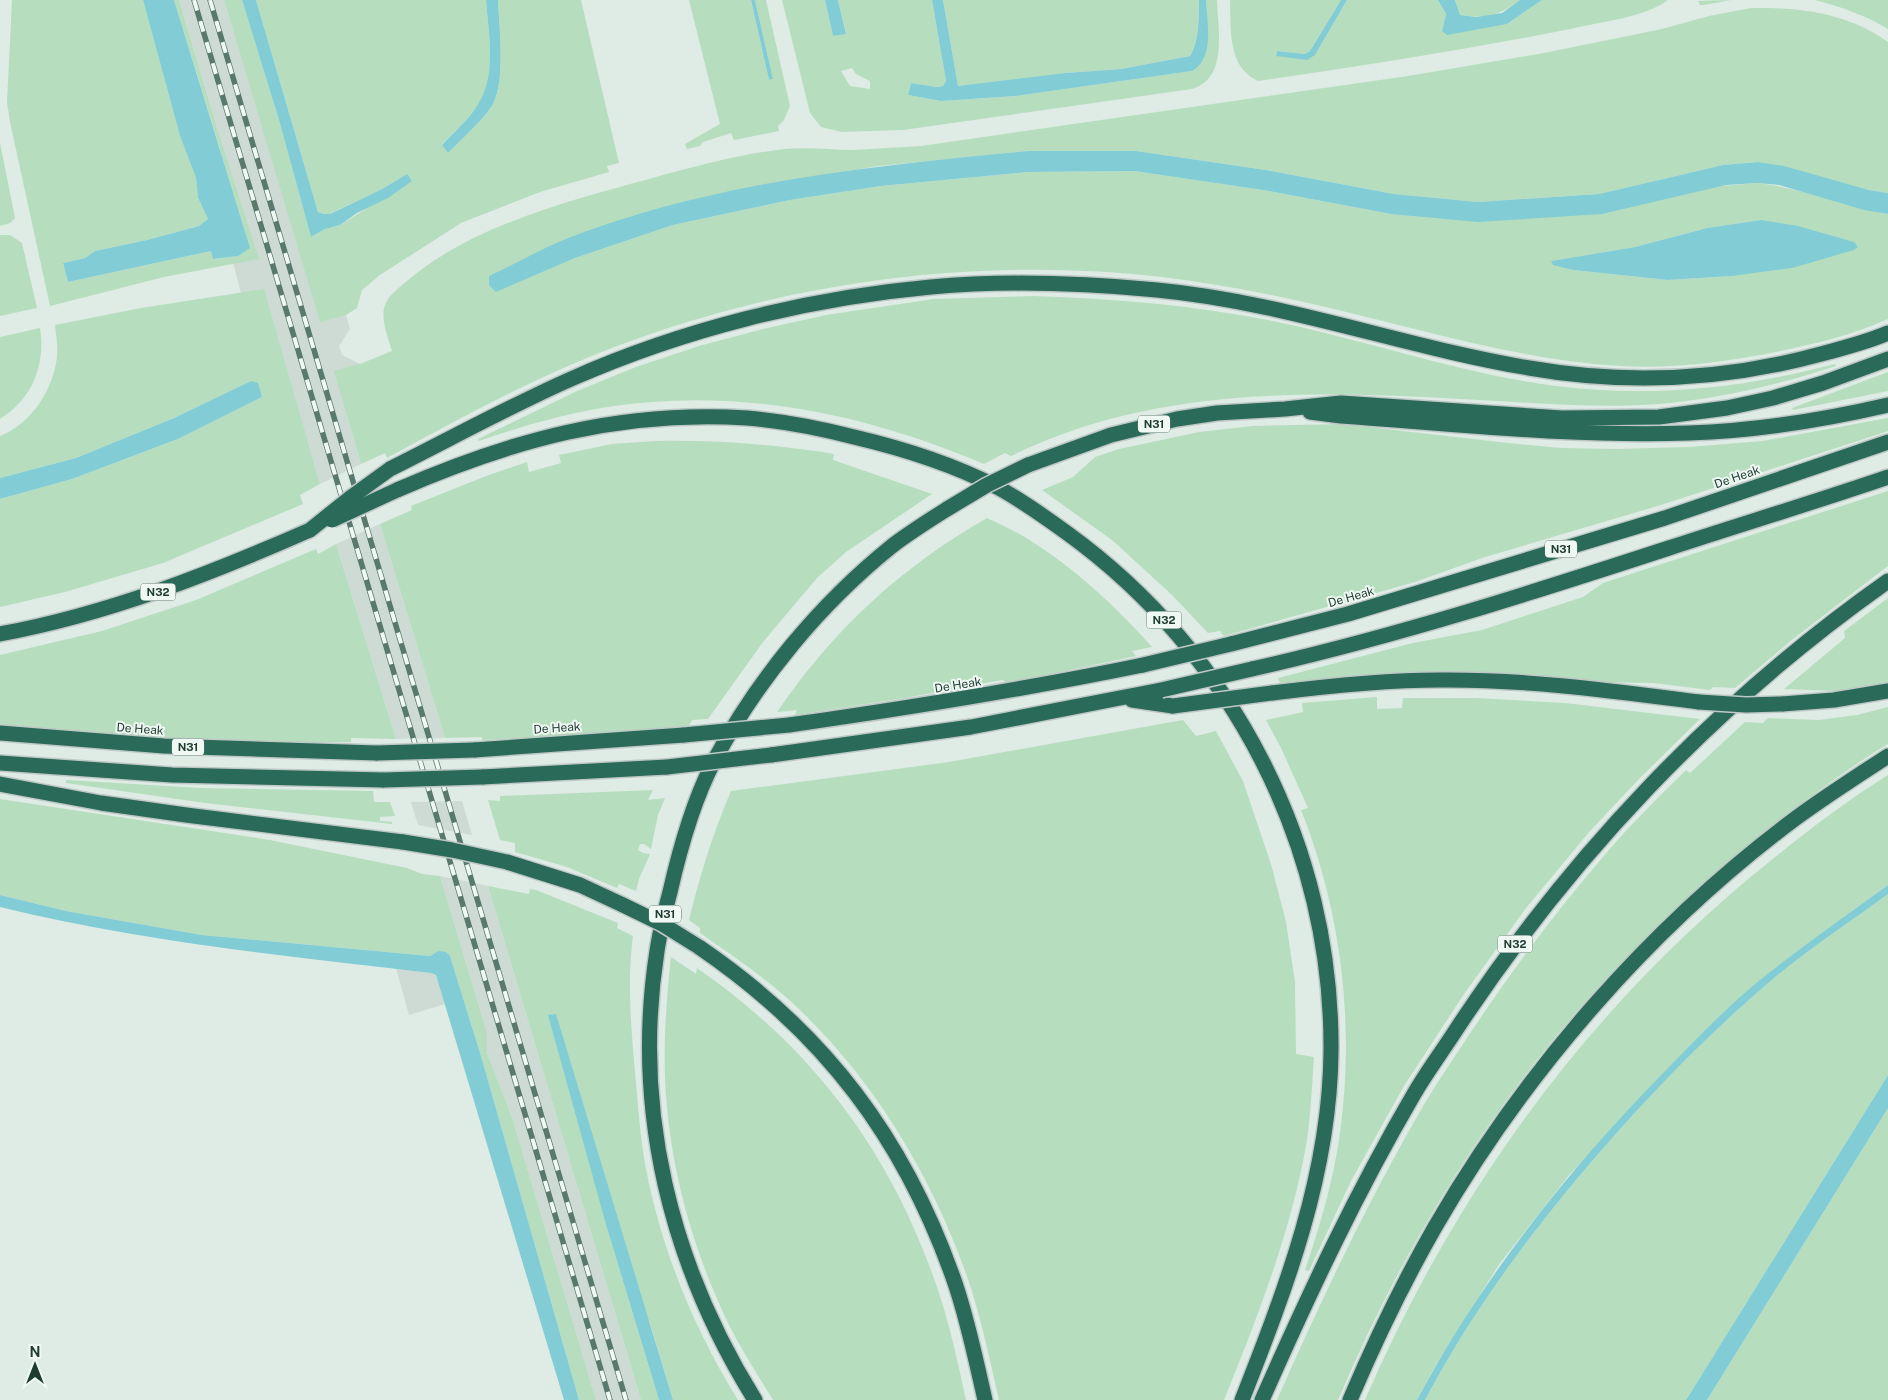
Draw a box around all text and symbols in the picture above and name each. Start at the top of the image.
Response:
road number: N31 [1138,416,1170,432]
street label: De Heak [1712,463,1762,491]
road number: N31 [1545,540,1577,558]
road number: N32 [140,584,176,600]
street label: De Heak [1326,584,1376,610]
road number: N32 [1146,612,1182,628]
street label: De Heak [934,674,983,696]
street label: De Heak [533,719,581,737]
street label: De Heak [116,720,164,738]
road number: N31 [172,739,204,756]
road number: N31 [649,906,681,922]
road number: N32 [1498,936,1532,952]
north arrow [10,1340,60,1390]
text: N [30,1344,40,1360]

